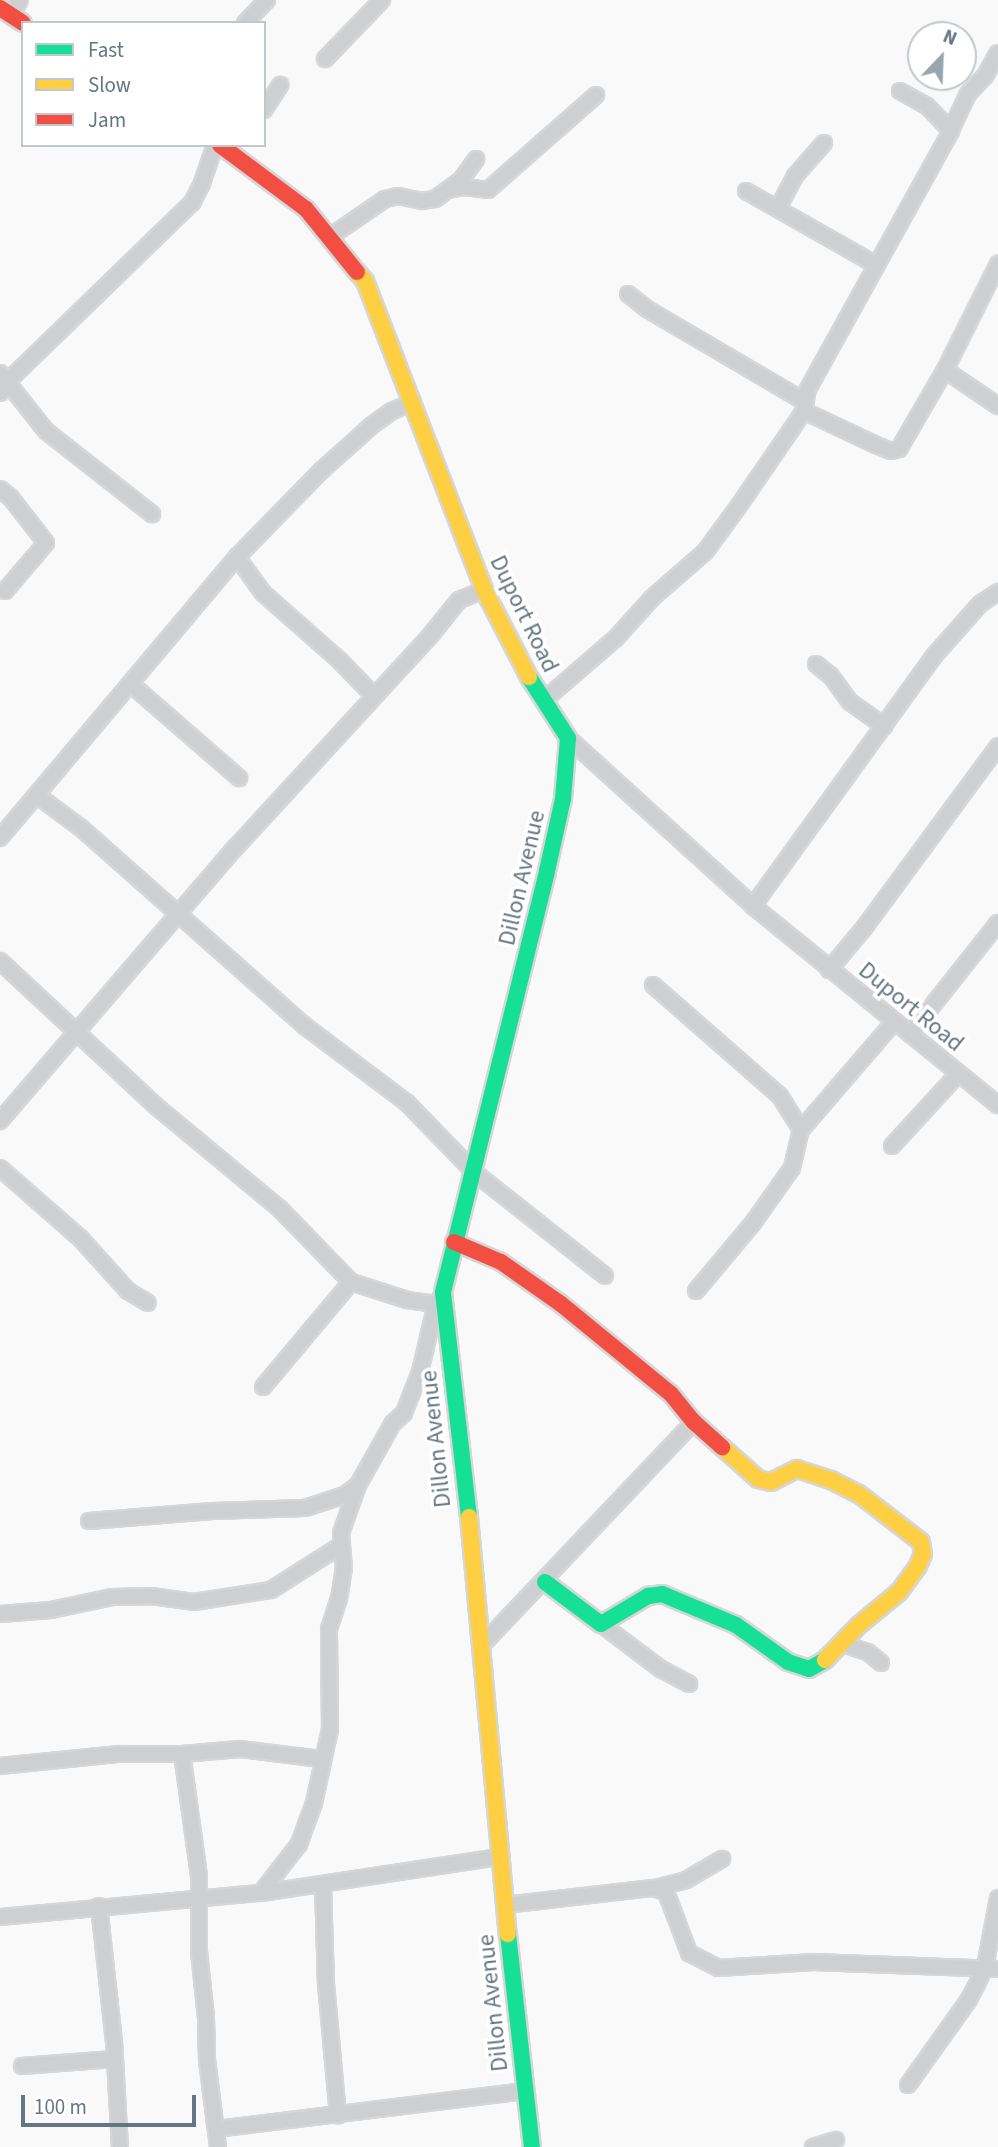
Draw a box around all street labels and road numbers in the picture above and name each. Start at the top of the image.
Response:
street label: Duport Road [483,551,565,677]
street label: Dillon Avenue [492,808,552,948]
street label: Duport Road [853,956,969,1058]
street label: Dillon Avenue [414,1369,458,1509]
street label: Dillon Avenue [471,1933,515,2073]

